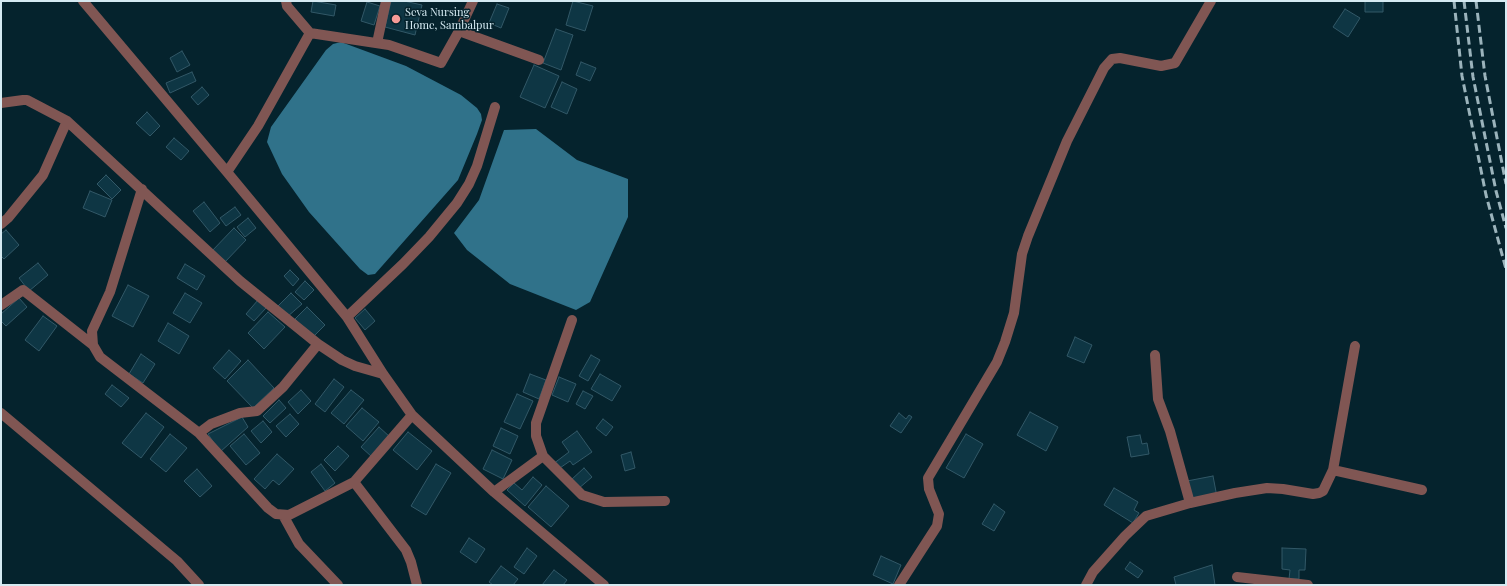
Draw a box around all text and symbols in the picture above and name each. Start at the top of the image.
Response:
place label: Seva Nursing Home, Sambalpur [405,6,494,32]
marker: Seva Nursing Home, Sambalpur [390,13,402,25]

